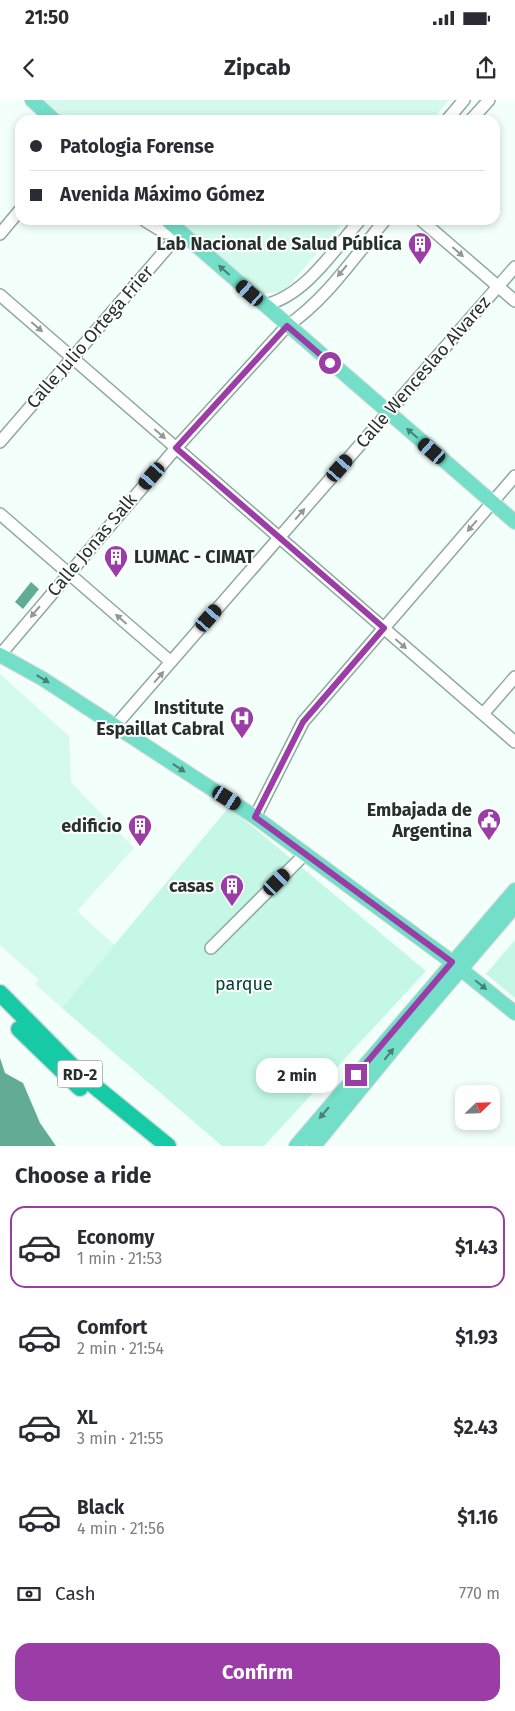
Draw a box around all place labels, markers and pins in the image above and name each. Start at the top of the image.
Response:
building icon: Lab Nacional de Salud Pública [407,231,433,265]
place label: Lab Nacional de Salud Pública [157,233,402,255]
building icon: LUMAC - CIMAT [103,544,129,578]
place label: LUMAC - CIMAT [134,546,255,568]
place label: Institute Espaillat Cabral [96,697,225,740]
hospital icon: Institute Espaillat Cabral [229,705,255,739]
place label: Embajada de Argentina [367,799,472,842]
public building icon: Embajada de Argentina [476,807,502,841]
building icon: edificio [127,813,153,847]
place label: edificio [61,815,122,837]
building icon: casas [219,873,245,907]
place label: casas [169,875,214,897]

